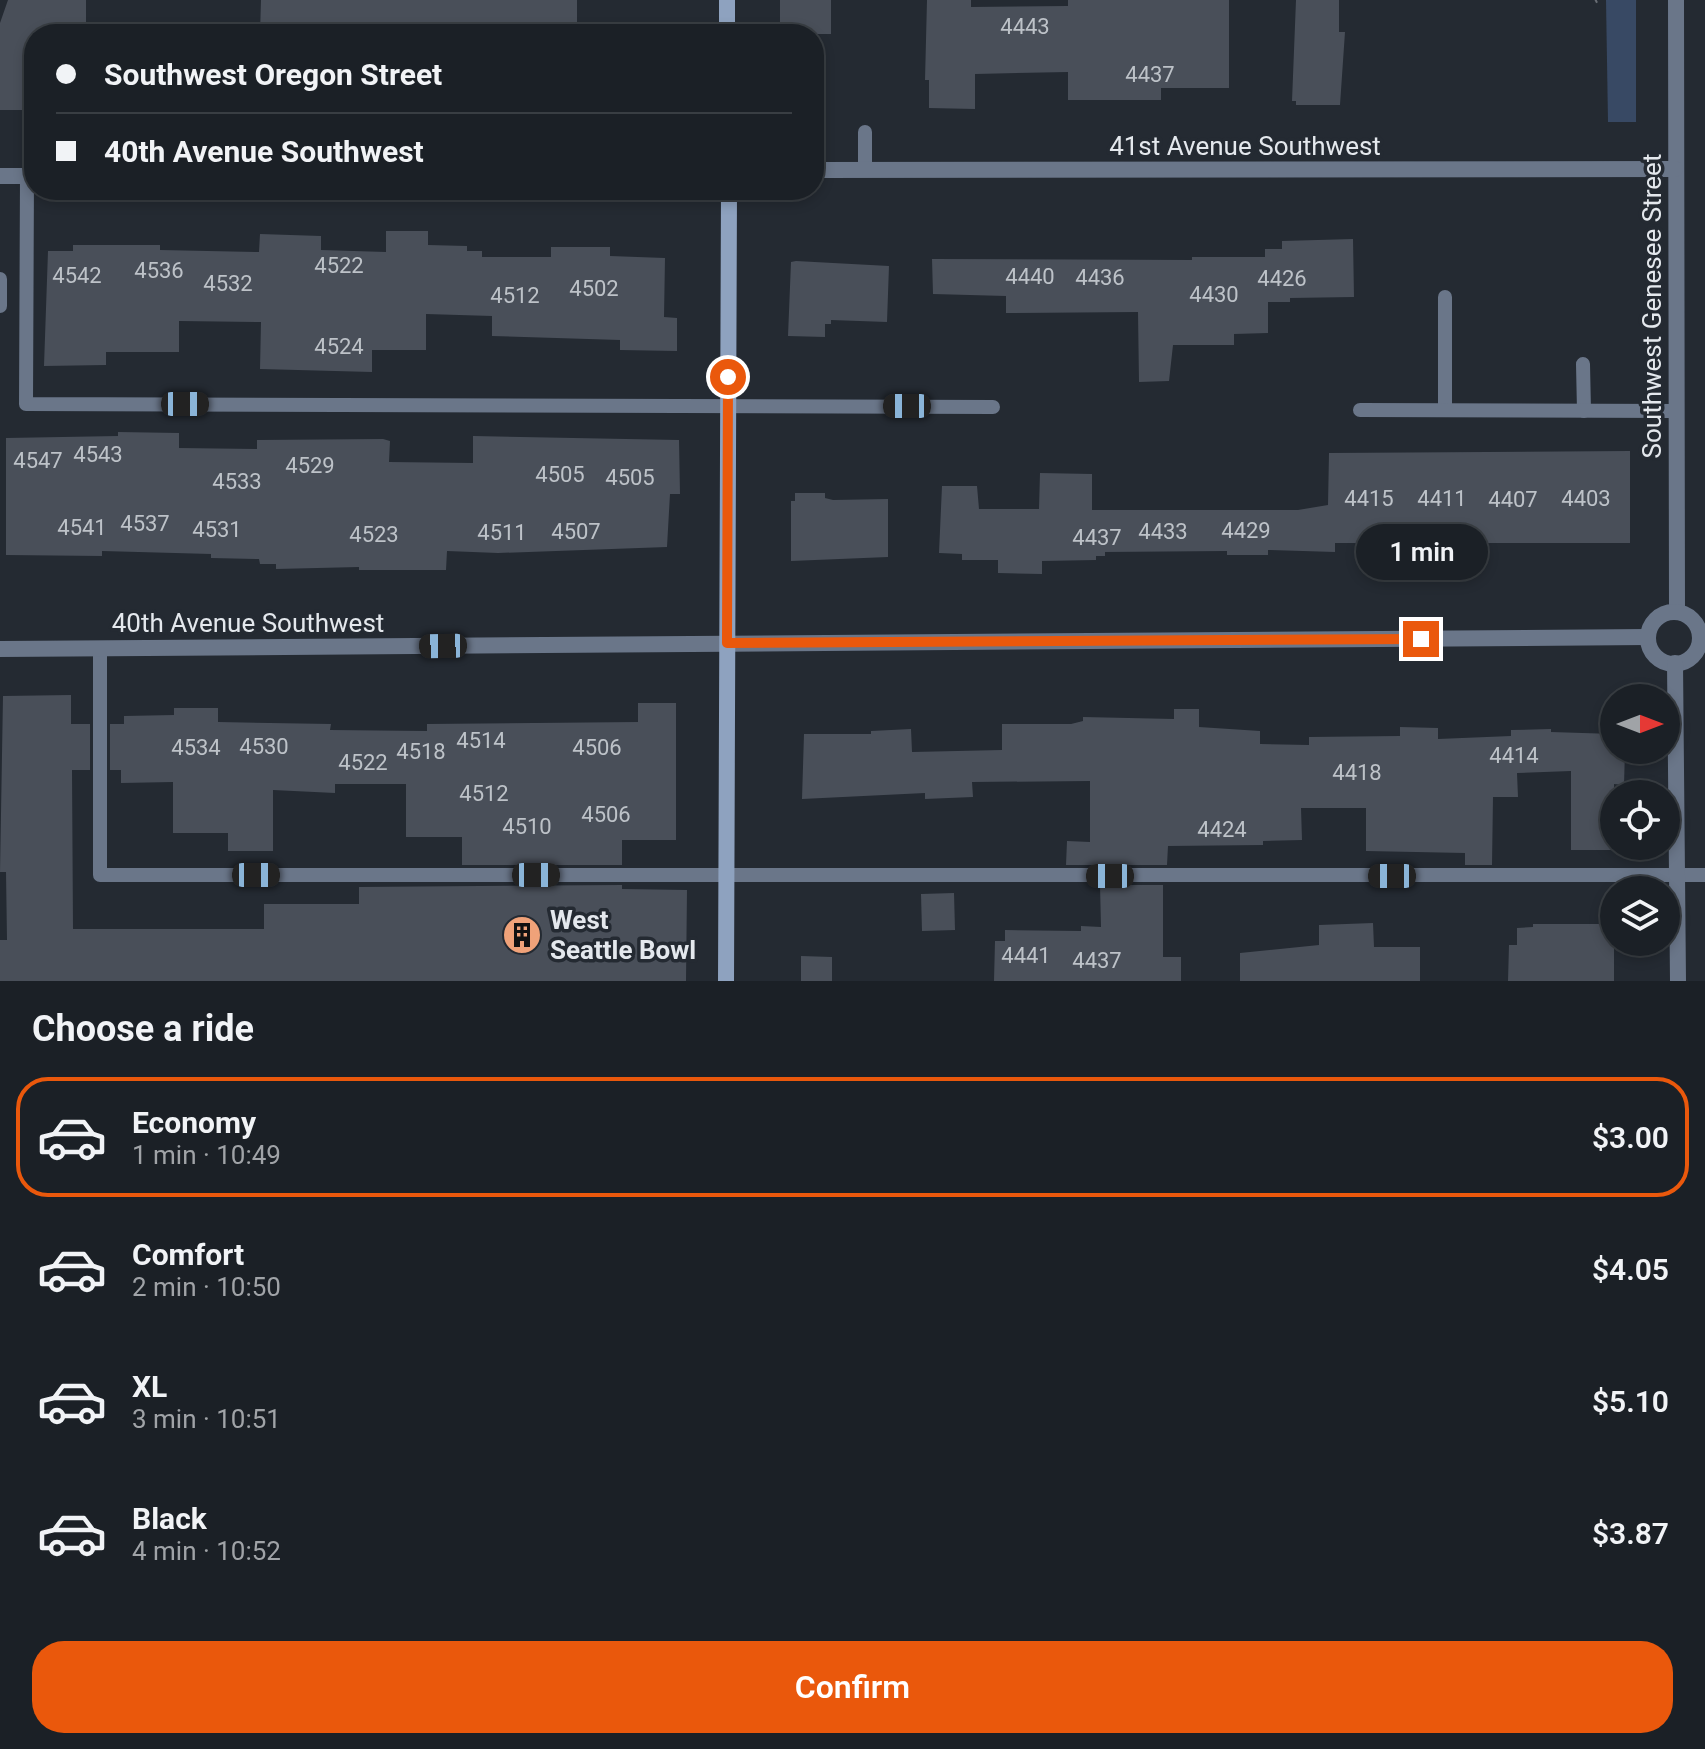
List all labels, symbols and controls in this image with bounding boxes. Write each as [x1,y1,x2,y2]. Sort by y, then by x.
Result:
house number: 4443 [1000,14,1050,39]
text: Southwest Oregon Street [104,57,442,92]
house number: 4437 [1125,62,1175,87]
street label: 41st Avenue Southwest [1109,131,1381,161]
text: 40th Avenue Southwest [104,134,424,169]
street label: Southwest Genesee Street [1637,154,1667,458]
house number: 4522 [314,253,364,278]
house number: 4536 [134,258,184,283]
house number: 4542 [52,263,102,288]
house number: 4440 [1005,264,1055,289]
house number: 4436 [1075,265,1125,290]
house number: 4426 [1257,266,1307,291]
house number: 4532 [203,271,253,296]
house number: 4502 [569,276,619,301]
house number: 4430 [1189,282,1239,307]
house number: 4512 [490,283,540,308]
house number: 4524 [314,334,364,359]
route start [710,359,746,395]
car [161,392,209,416]
car [883,394,931,418]
house number: 4543 [73,442,123,467]
house number: 4547 [13,448,63,473]
house number: 4529 [285,453,335,478]
house number: 4505 [535,462,585,487]
house number: 4505 [605,465,655,490]
house number: 4533 [212,469,262,494]
house number: 4415 [1344,486,1394,511]
house number: 4411 [1417,486,1467,511]
house number: 4403 [1561,486,1611,511]
house number: 4407 [1488,487,1538,512]
house number: 4537 [120,511,170,536]
house number: 4541 [57,515,107,540]
house number: 4531 [192,517,242,542]
house number: 4429 [1221,518,1271,543]
house number: 4507 [551,519,601,544]
house number: 4433 [1138,519,1188,544]
house number: 4511 [477,520,527,545]
house number: 4523 [349,522,399,547]
callout: 1 min [1355,523,1487,579]
house number: 4437 [1072,525,1122,550]
text: 1 min [1389,537,1455,567]
street label: 40th Avenue Southwest [112,608,384,638]
route end [1403,621,1439,657]
car [419,634,467,658]
north arrow [1600,684,1680,764]
map controls [1600,684,1680,956]
house number: 4514 [456,728,506,753]
house number: 4530 [239,734,289,759]
house number: 4534 [171,735,221,760]
house number: 4506 [572,735,622,760]
house number: 4518 [396,739,446,764]
house number: 4414 [1489,743,1539,768]
house number: 4522 [338,750,388,775]
house number: 4418 [1332,760,1382,785]
button: locate [1600,780,1680,860]
house number: 4512 [459,781,509,806]
house number: 4506 [581,802,631,827]
house number: 4510 [502,814,552,839]
house number: 4424 [1197,817,1247,842]
car [232,863,280,887]
car [512,863,560,887]
car [1086,864,1134,888]
car [1368,864,1416,888]
button: layers [1600,876,1680,956]
place label: West Seattle Bowl [550,905,696,965]
building icon: West Seattle Bowl [501,914,543,956]
house number: 4441 [1001,943,1051,968]
house number: 4437 [1072,948,1122,973]
text: Choose a ride [32,1008,254,1050]
icon: car [36,1101,108,1173]
text: Economy [132,1105,256,1140]
text: $3.00 [1592,1120,1669,1155]
text: 1 min · 10:49 [132,1140,281,1170]
icon: car [36,1233,108,1305]
text: Comfort [132,1237,244,1272]
text: $4.05 [1592,1252,1669,1287]
text: 2 min · 10:50 [132,1272,281,1302]
icon: car [36,1365,108,1437]
text: XL [132,1369,167,1404]
text: $5.10 [1592,1384,1669,1419]
text: 3 min · 10:51 [132,1404,281,1434]
icon: car [36,1497,108,1569]
text: Black [132,1501,207,1536]
text: $3.87 [1592,1516,1669,1551]
text: 4 min · 10:52 [132,1536,281,1566]
button: Confirm [32,1641,1673,1733]

